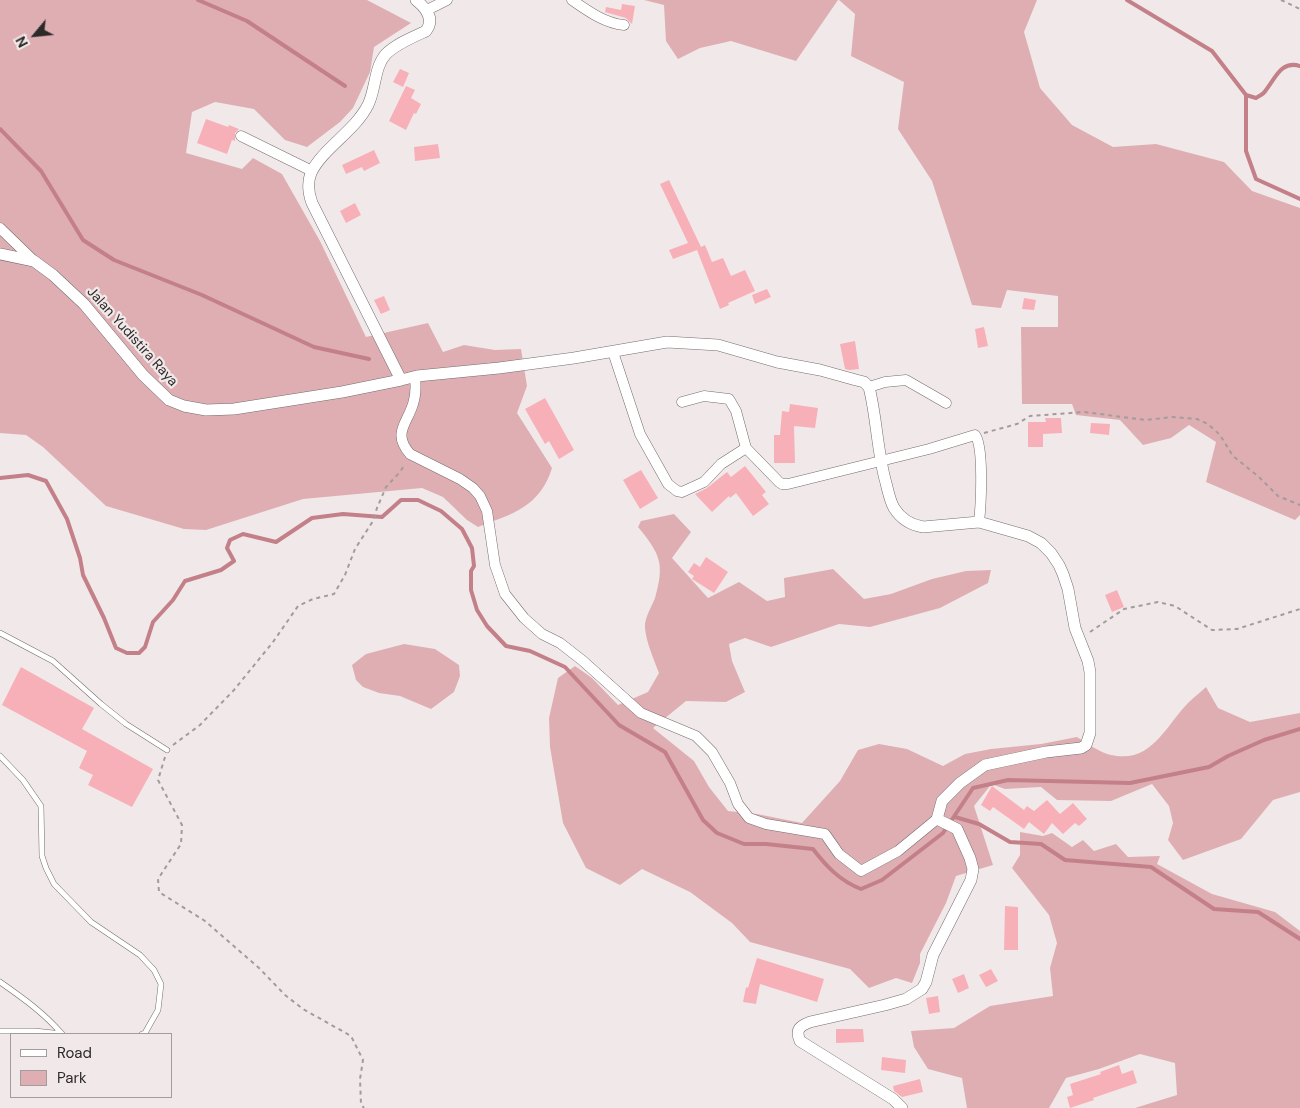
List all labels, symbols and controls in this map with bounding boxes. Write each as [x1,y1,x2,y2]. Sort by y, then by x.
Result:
north arrow [10,10,60,60]
text: N [11,33,32,51]
street label: Jalan Yudistira Raya [83,284,181,390]
legend [10,1033,172,1098]
text: Road [57,1043,92,1063]
text: Park [57,1068,87,1088]

